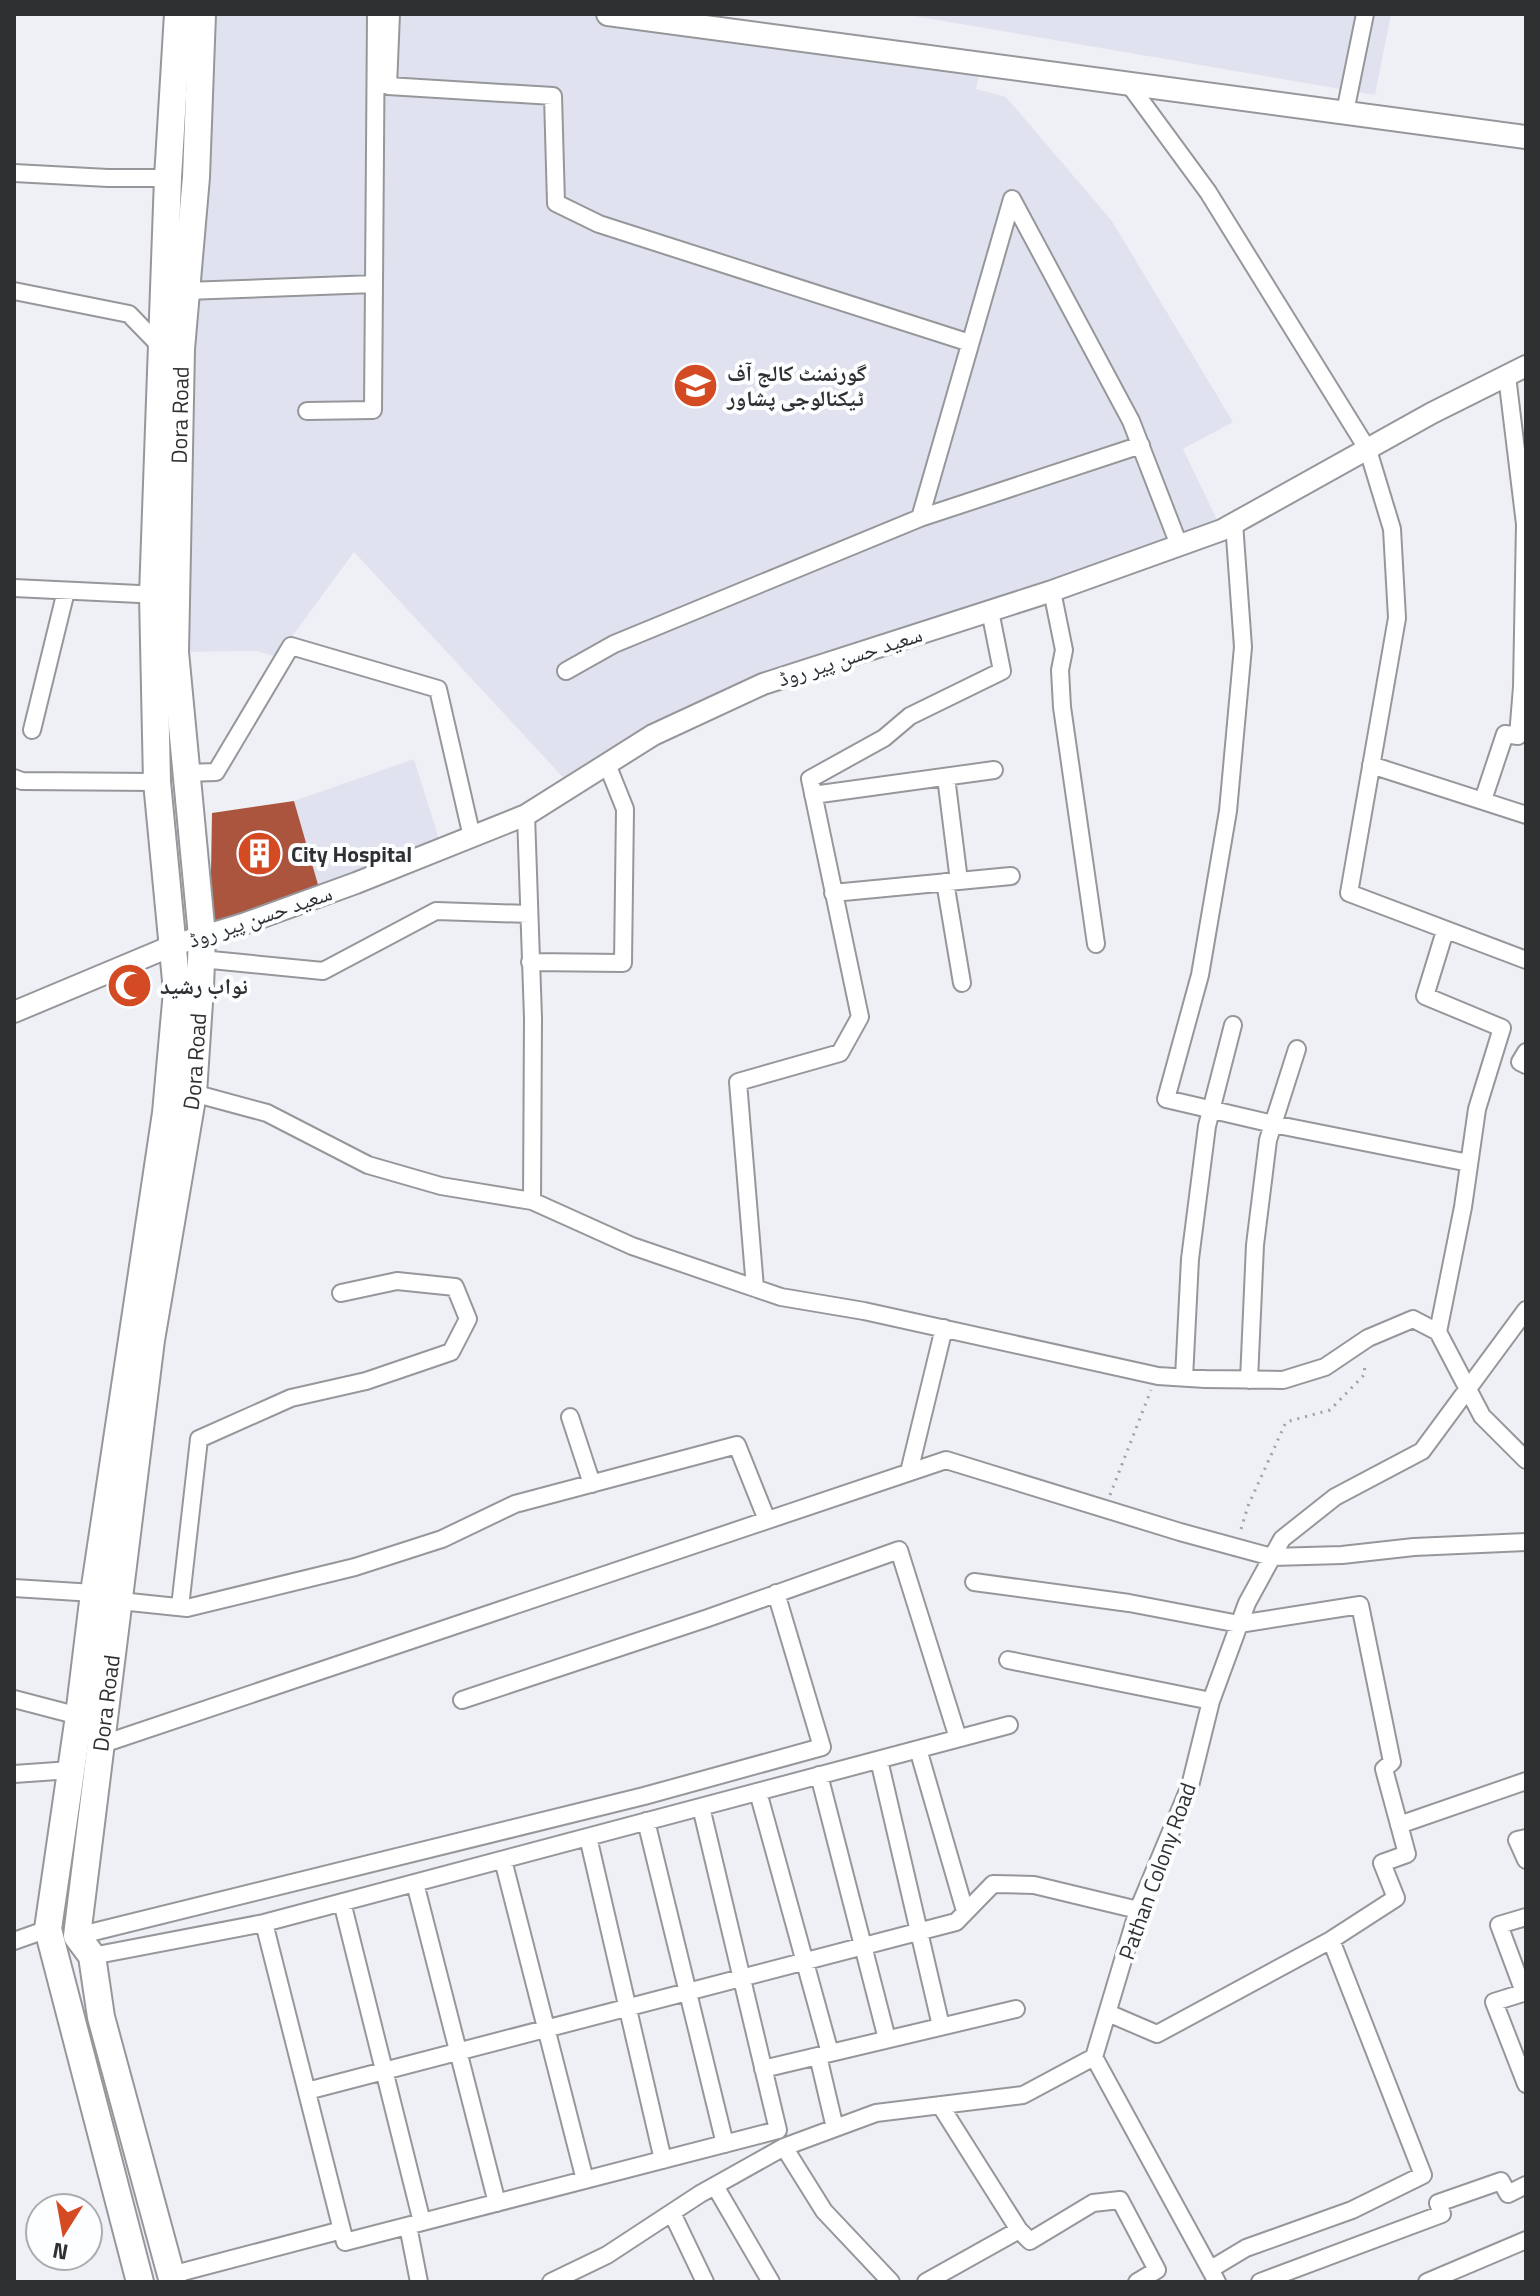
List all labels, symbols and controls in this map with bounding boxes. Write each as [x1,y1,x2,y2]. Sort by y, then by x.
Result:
place label: گورنمنٹ کالج آف ٹیکنالوجی پشاور [726,356,867,415]
school or university icon: گورنمنٹ کالج آف ٹیکنالوجی پشاور [672,362,720,410]
street label: Dora Road [162,366,198,464]
street label: سعید حسن پیر روڈ [773,617,927,695]
building icon: City Hospital [236,830,284,878]
place label: City Hospital [291,837,412,871]
street label: سعید حسن پیر روڈ [183,875,337,957]
mosque icon: نواب رشید [105,962,153,1010]
place label: نواب رشید [160,969,248,1003]
street label: Dora Road [173,1012,215,1112]
street label: Dora Road [83,1653,129,1753]
street label: Pathan Colony Road [1109,1778,1205,1964]
north arrow [24,2192,104,2272]
text: N [49,2233,71,2270]

